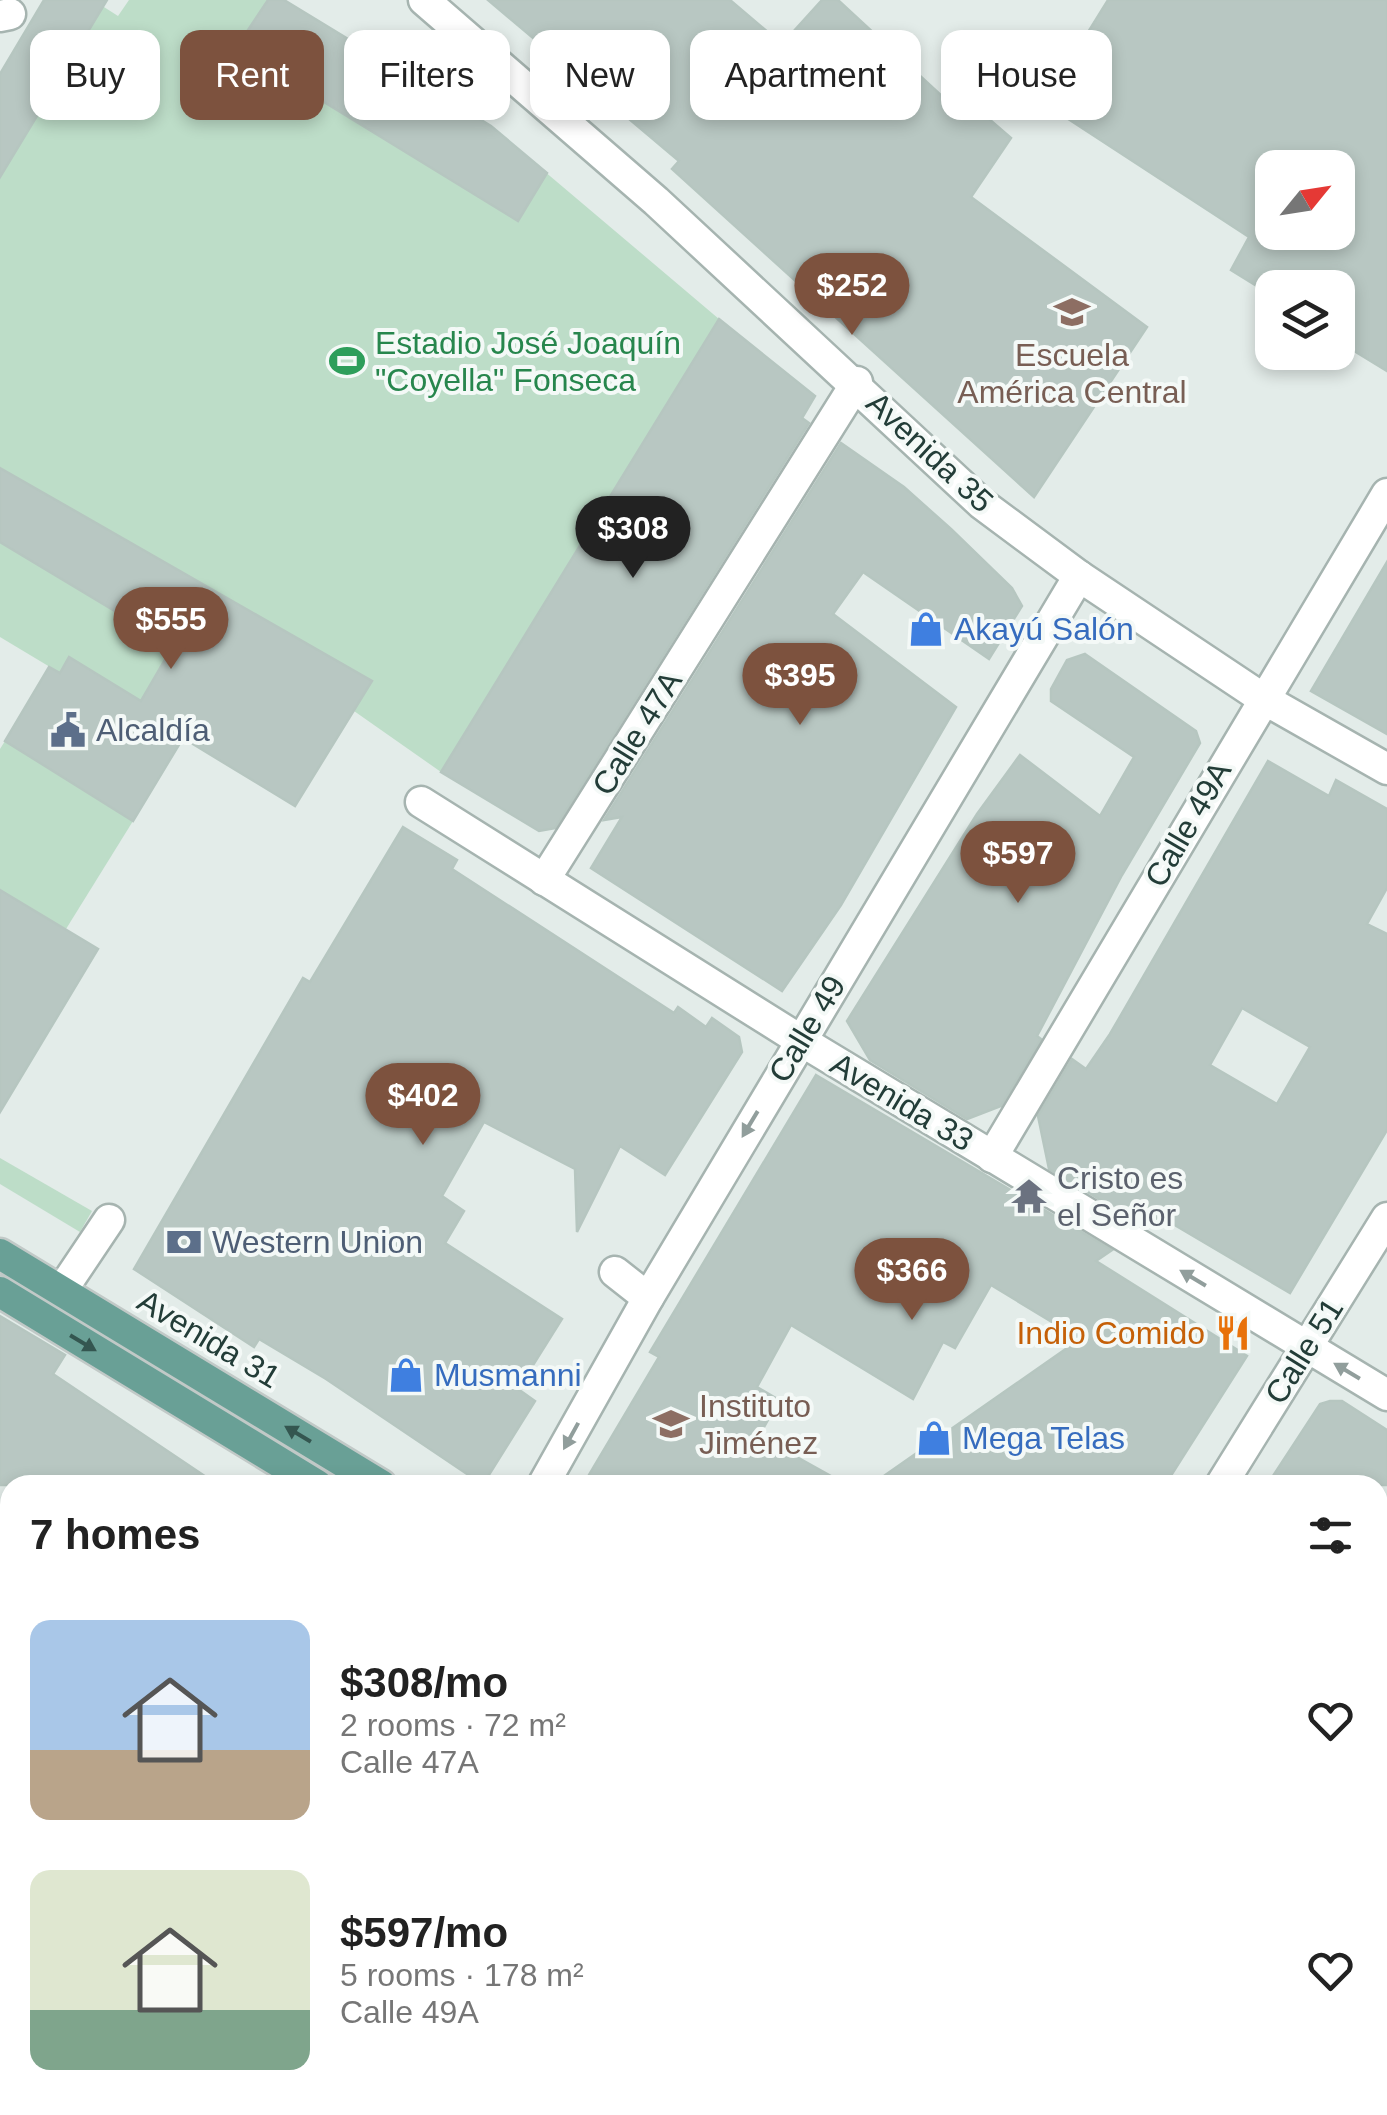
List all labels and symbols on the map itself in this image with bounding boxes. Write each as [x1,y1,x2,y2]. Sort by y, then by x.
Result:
north arrow [1255,150,1355,250]
pin: $252 [793,253,911,338]
school or university icon: Escuela América Central [1053,293,1091,331]
place label: Estadio José Joaquín "Coyella" Fonseca [375,325,681,398]
place label: Escuela América Central [957,337,1187,410]
sports icon: Estadio José Joaquín "Coyella" Fonseca [328,342,366,380]
street label: Avenida 35 [859,384,1001,520]
pin: $308 [574,496,692,581]
pin: $555 [112,587,230,672]
shop icon: Akayú Salón [907,610,945,648]
place label: Akayú Salón [954,611,1134,647]
pin: $395 [741,643,859,728]
street label: Calle 47A [585,664,689,801]
public building icon: Alcaldía [49,711,87,749]
place label: Alcaldía [96,712,210,748]
street label: Calle 49A [1138,754,1239,893]
pin: $597 [959,821,1077,906]
street label: Calle 49 [761,969,853,1089]
street label: Avenida 33 [824,1045,980,1159]
pin: $402 [364,1063,482,1148]
one-way arrow [742,1110,760,1138]
place label: Cristo es el Señor [1057,1160,1183,1233]
temple icon: Cristo es el Señor [1010,1177,1048,1215]
bank icon: Western Union [165,1223,203,1261]
place label: Western Union [212,1224,423,1260]
pin: $366 [853,1238,971,1323]
one-way arrow [1179,1270,1207,1288]
street label: Avenida 31 [131,1282,287,1396]
street label: Calle 51 [1258,1292,1350,1410]
restaurant icon: Indio Comido [1214,1314,1252,1352]
place label: Indio Comido [1016,1315,1205,1351]
one-way arrow [69,1333,97,1351]
shop icon: Musmanni [387,1356,425,1394]
place label: Musmanni [434,1357,582,1393]
one-way arrow [1333,1363,1361,1380]
place label: Instituto Jiménez [699,1388,818,1461]
school or university icon: Instituto Jiménez [652,1405,690,1443]
shop icon: Mega Telas [915,1419,953,1457]
place label: Mega Telas [962,1420,1125,1456]
one-way arrow [562,1422,580,1450]
one-way arrow [284,1426,312,1443]

